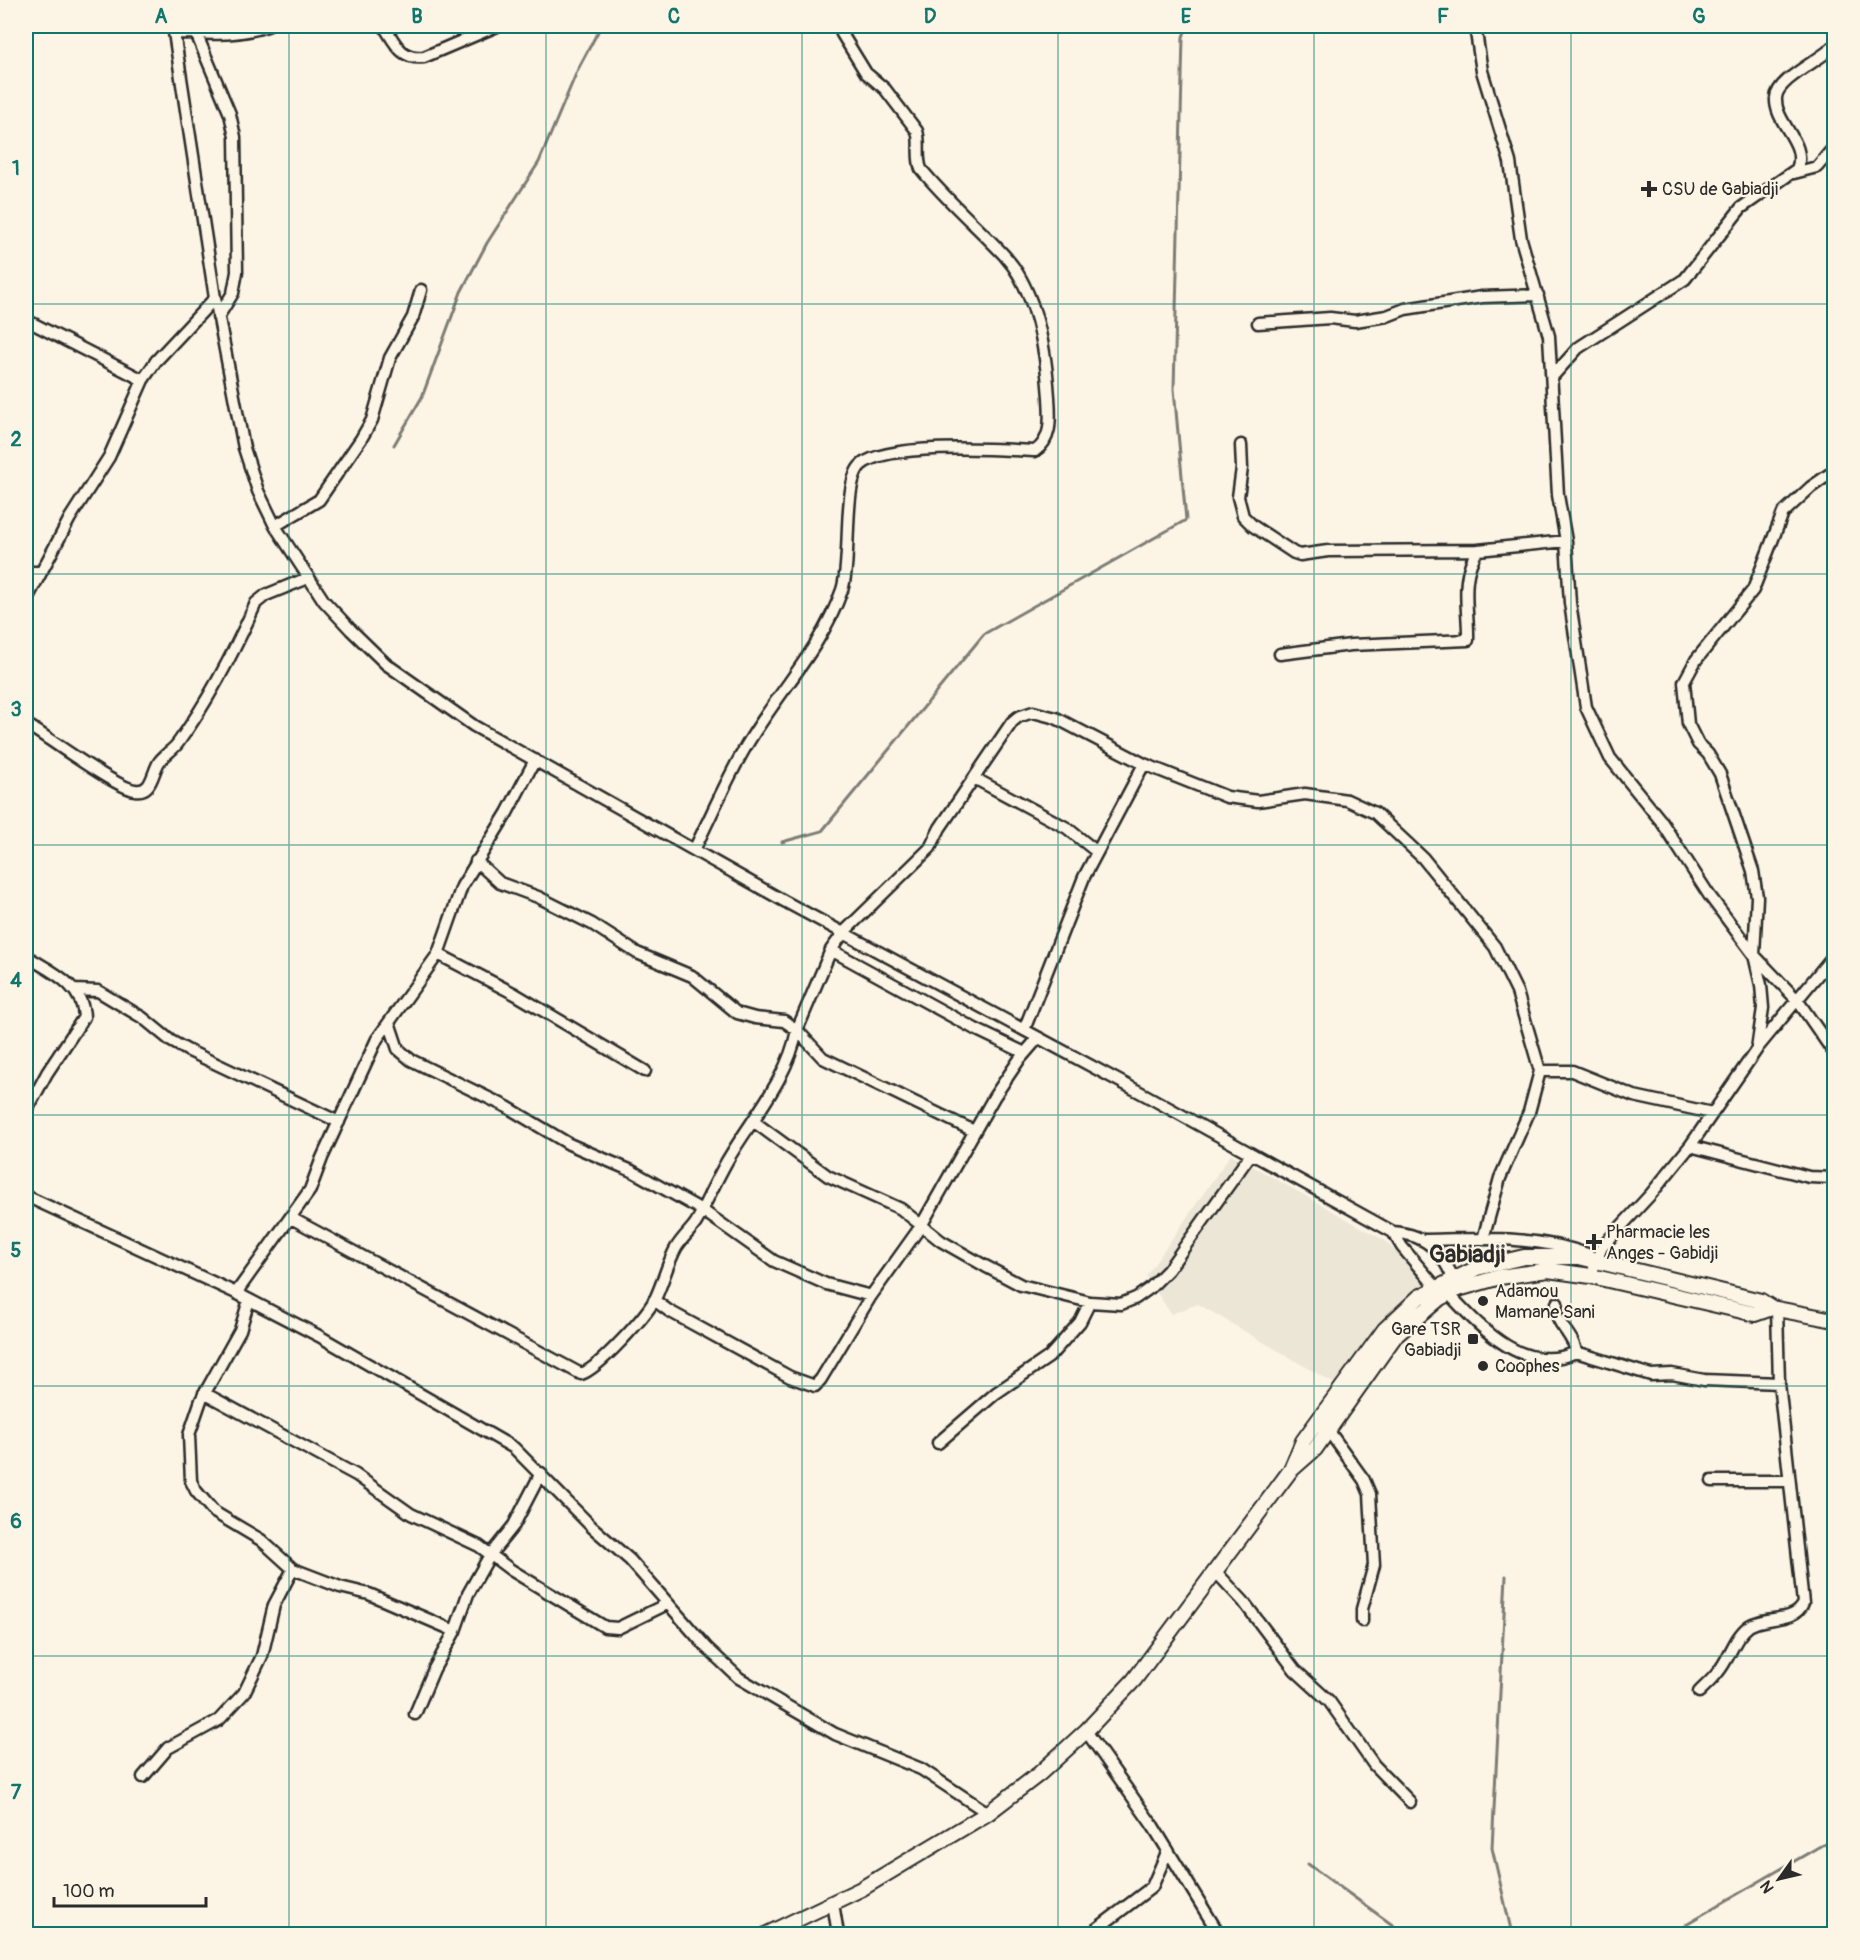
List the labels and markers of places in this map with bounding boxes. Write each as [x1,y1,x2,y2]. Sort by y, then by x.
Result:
place label: CSU de Gabiadji [1662,178,1778,201]
marker: CSU de Gabiadji [1640,180,1658,198]
place label: Pharmacie les Anges - Gabidji [1606,1221,1718,1265]
marker: Pharmacie les Anges - Gabidji [1587,1235,1601,1249]
place label: Adamou Mamane Sani [1495,1280,1595,1324]
marker: Adamou Mamane Sani [1476,1294,1490,1308]
place label: Gare TSR Gabiadji [1391,1318,1461,1362]
marker: Gare TSR Gabiadji [1466,1332,1480,1346]
place label: Coophes [1495,1355,1559,1378]
marker: Coophes [1476,1359,1490,1373]

